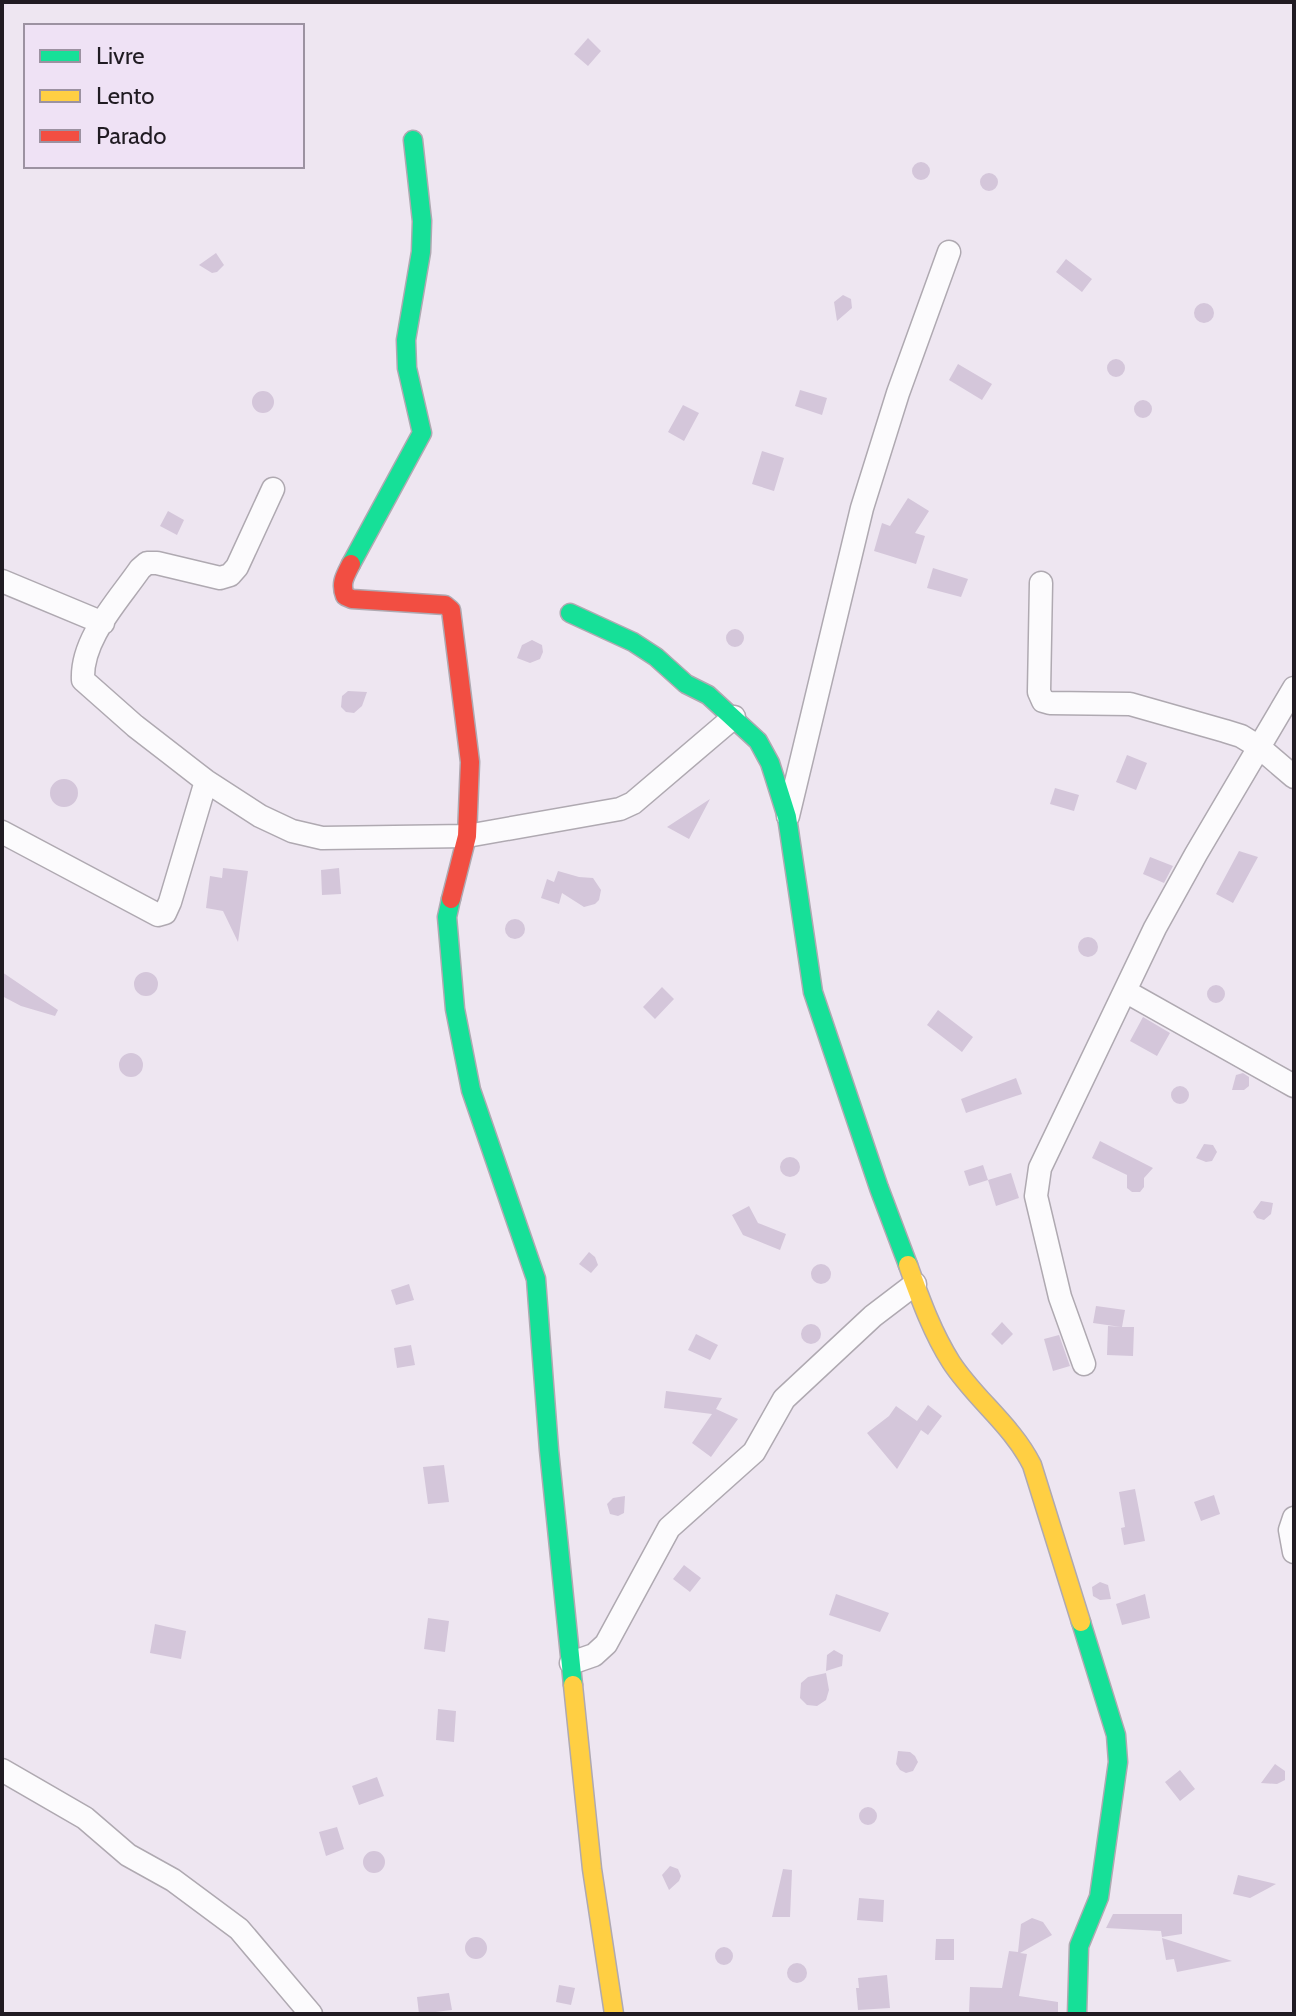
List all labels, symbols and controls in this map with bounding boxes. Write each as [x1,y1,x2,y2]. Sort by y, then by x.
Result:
legend [24,24,304,168]
text: Livre [96,41,144,70]
text: Lento [96,81,155,110]
text: Parado [96,121,166,150]

